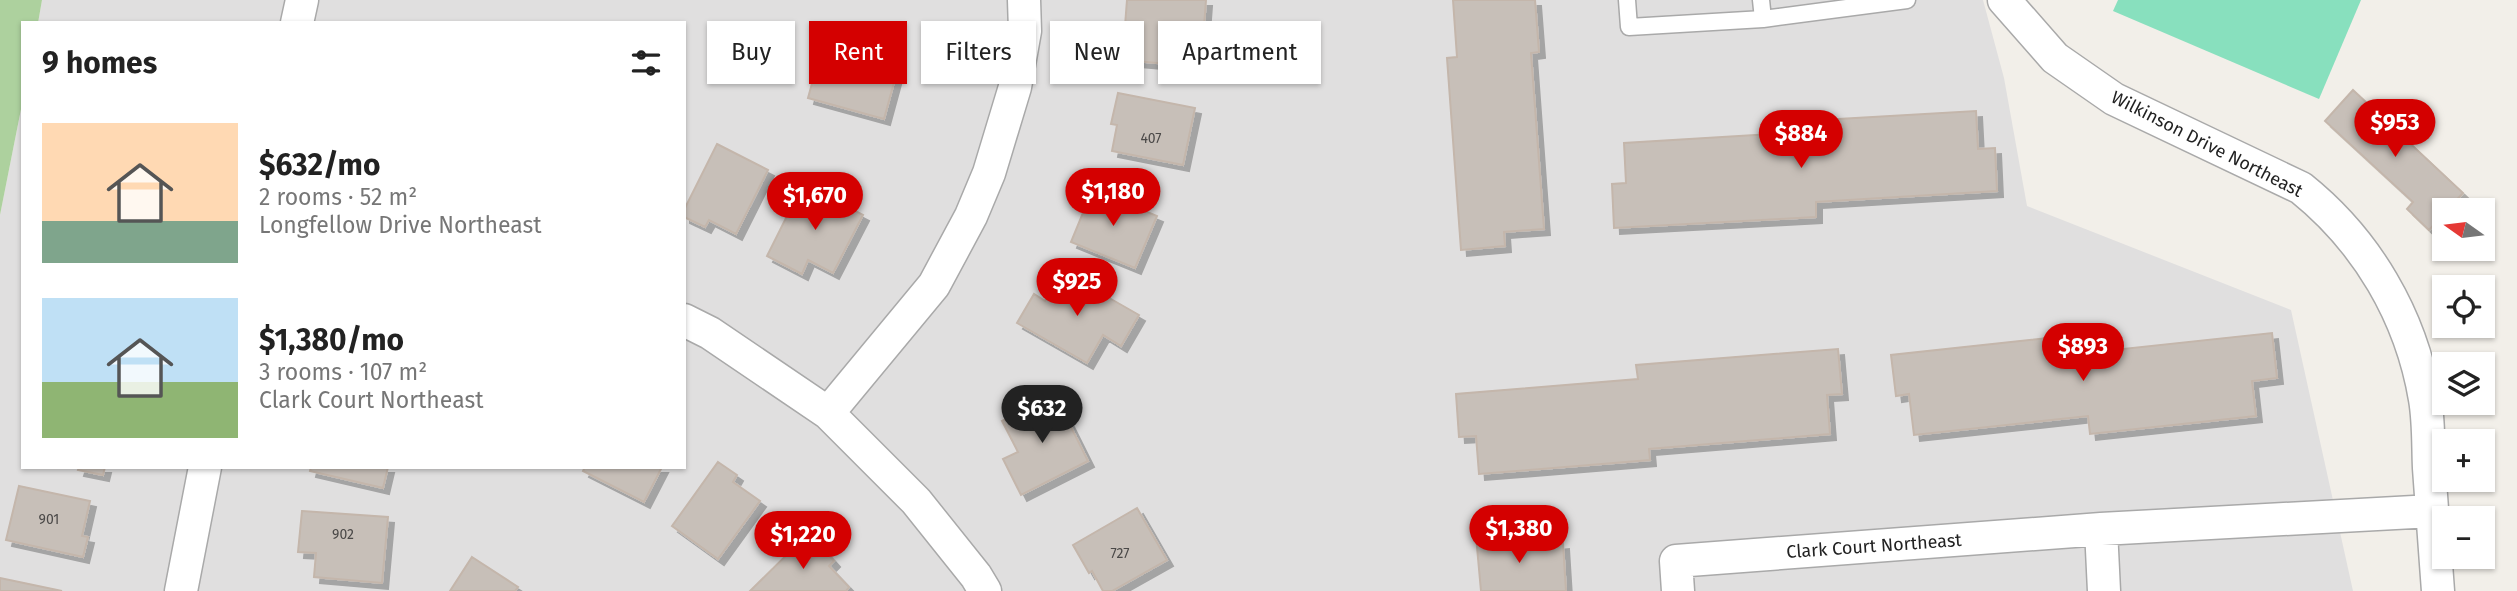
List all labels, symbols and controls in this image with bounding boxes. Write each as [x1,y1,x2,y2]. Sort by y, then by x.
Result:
chip: Buy [707,21,795,84]
chip: Rent [809,21,907,84]
chip: Filters [921,21,1036,84]
chip: New [1050,21,1144,84]
chip: Apartment [1158,21,1321,84]
icon: filters [627,44,665,82]
text: 9 homes [42,45,157,81]
street label: Wilkinson Drive Northeast [2107,86,2307,202]
pin: $953 [2354,100,2436,159]
text: $953 [2370,108,2420,136]
pin: $884 [1760,110,1842,170]
text: $884 [1775,119,1827,147]
house number: 407 [1140,130,1162,147]
text: $632/mo [259,147,380,183]
icon: home [98,151,182,235]
pin: $1,180 [1056,168,1170,228]
pin: $1,670 [758,173,872,232]
text: $1,180 [1081,177,1145,205]
text: $1,670 [783,181,847,209]
text: 2 rooms · 52 m² [259,183,417,211]
north arrow [2432,198,2496,261]
map controls [2432,198,2495,569]
text: Longfellow Drive Northeast [259,211,542,239]
pin: $925 [1036,258,1118,318]
text: $925 [1053,267,1101,295]
button: locate [2432,275,2495,338]
text: $1,380/mo [259,322,404,358]
pin: $893 [2042,324,2124,383]
icon: home [98,326,182,410]
text: $893 [2058,332,2108,360]
button: layers [2432,352,2495,415]
text: 3 rooms · 107 m² [259,358,427,386]
text: Clark Court Northeast [259,386,483,414]
pin: $632 [1001,386,1083,445]
text: $632 [1018,394,1067,422]
button: + [2432,429,2495,492]
pin: $1,380 [1462,505,1576,565]
button: − [2432,506,2495,569]
house number: 901 [39,511,59,528]
pin: $1,220 [746,512,860,571]
text: $1,380 [1485,514,1553,542]
text: $1,220 [770,520,836,548]
house number: 902 [332,526,354,543]
street label: Clark Court Northeast [1786,529,1963,563]
house number: 727 [1110,545,1130,562]

